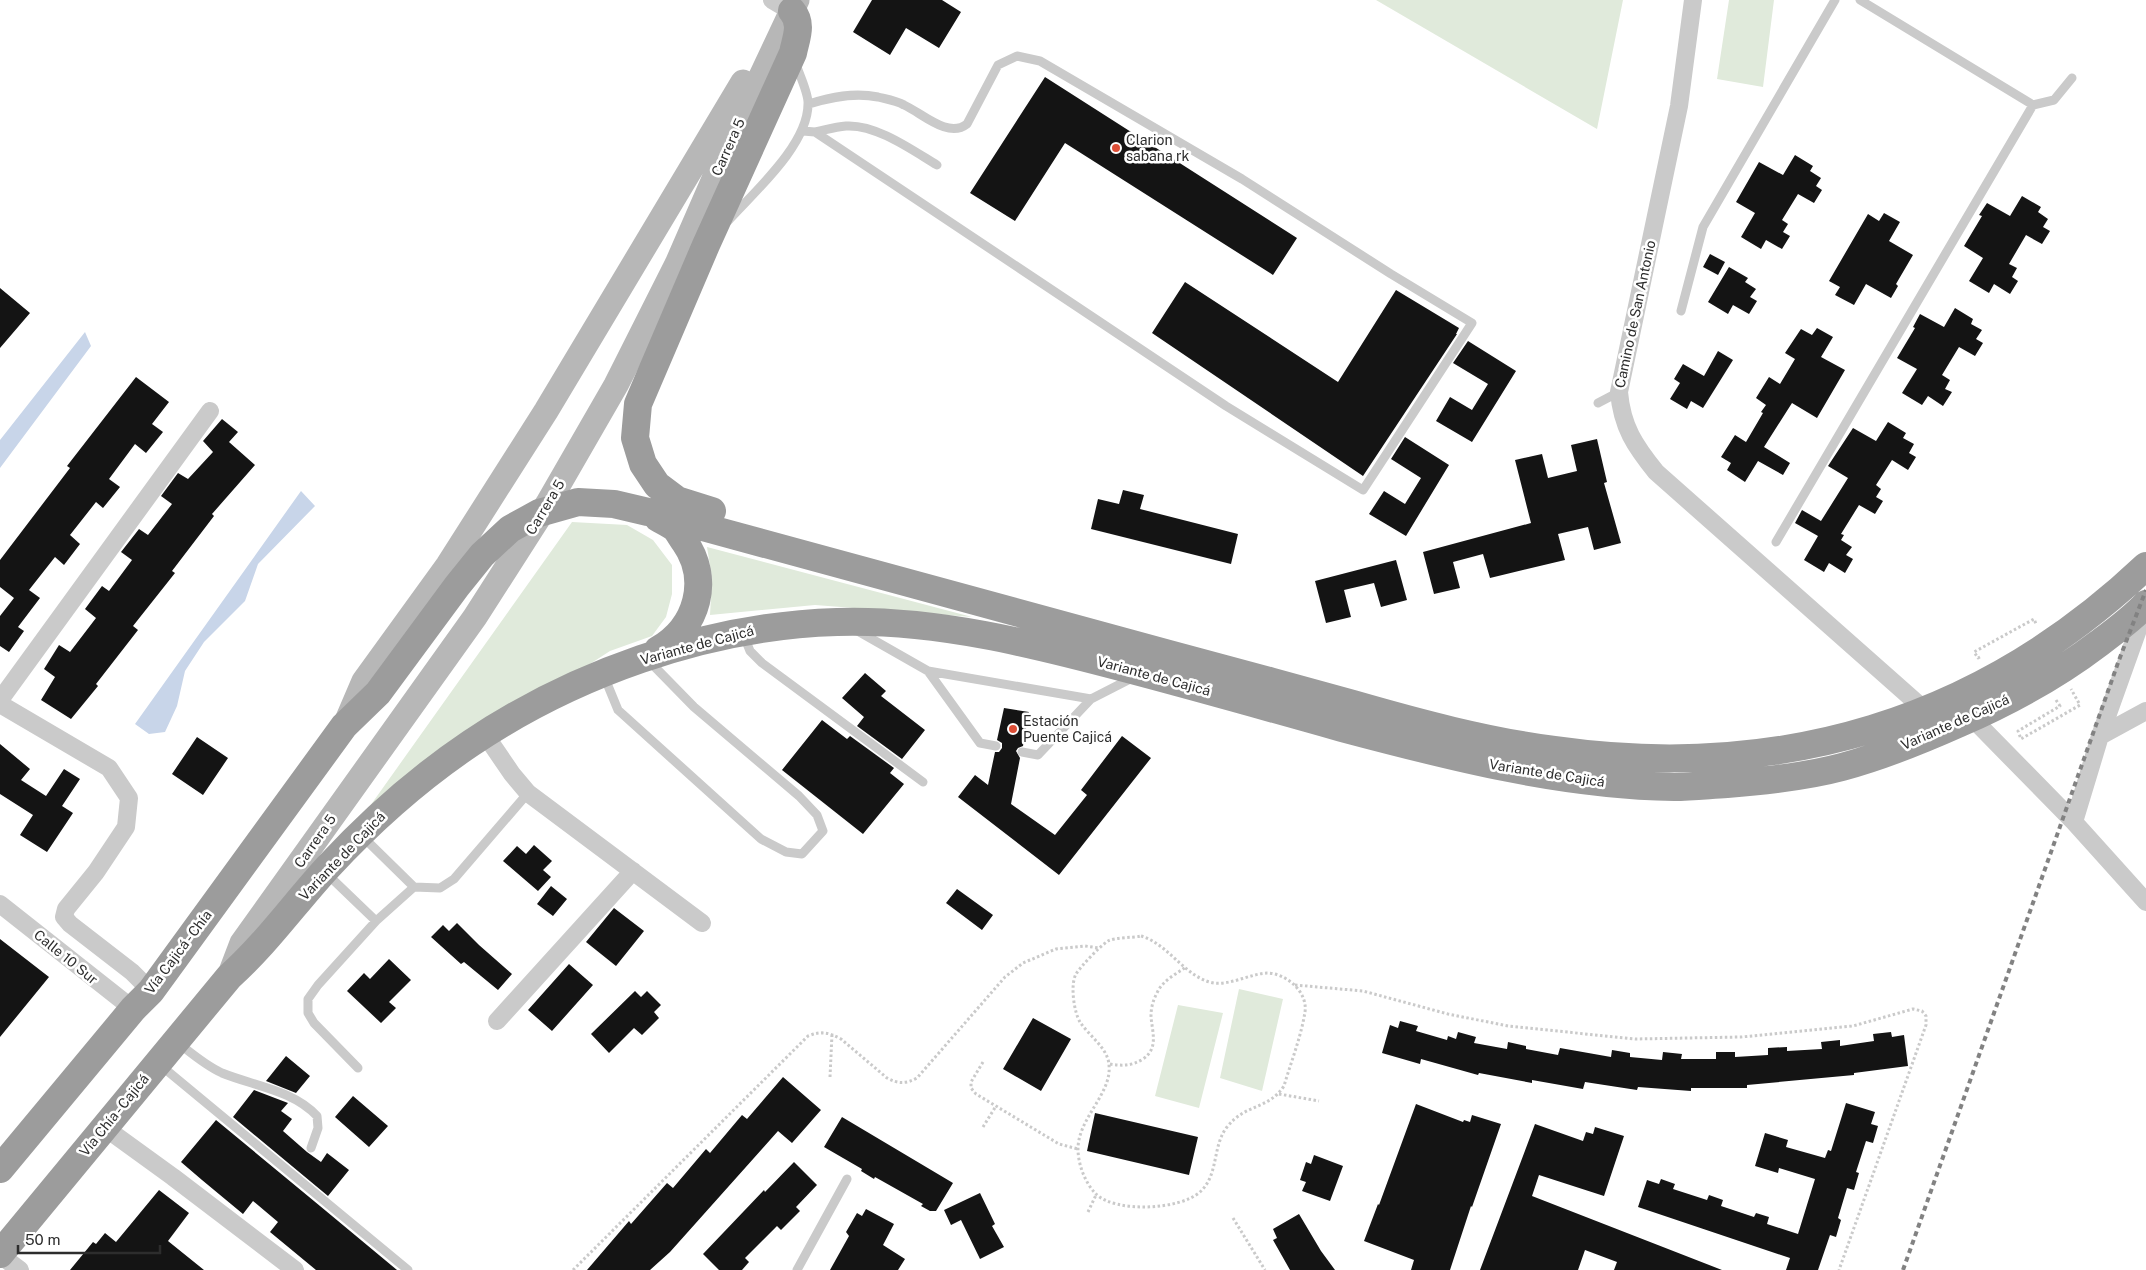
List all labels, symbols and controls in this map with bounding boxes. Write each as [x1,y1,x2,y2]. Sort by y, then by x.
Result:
street label: Carrera 5 [708,116,748,178]
place label: Clarion sabana rk [1126,132,1190,164]
marker: Clarion sabana rk [1110,142,1122,154]
street label: Camino de San Antonio [1612,239,1658,389]
street label: Carrera 5 [522,477,568,537]
street label: Variante de Cajicá [639,622,755,668]
street label: Variante de Cajicá [1096,653,1212,699]
street label: Variante de Cajicá [1898,691,2012,753]
place label: Estación Puente Cajicá [1023,713,1112,745]
marker: Estación Puente Cajicá [1007,723,1019,735]
street label: Variante de Cajicá [1488,756,1606,790]
street label: Variante de Cajicá [296,808,388,904]
street label: Carrera 5 [291,811,339,871]
street label: Vía Cajicá - Chía [141,907,215,997]
street label: Calle 10 Sur [31,926,101,988]
street label: Vía Chía - Cajicá [76,1071,152,1159]
scale bar [18,1222,160,1254]
text: 50 m [25,1231,60,1248]

